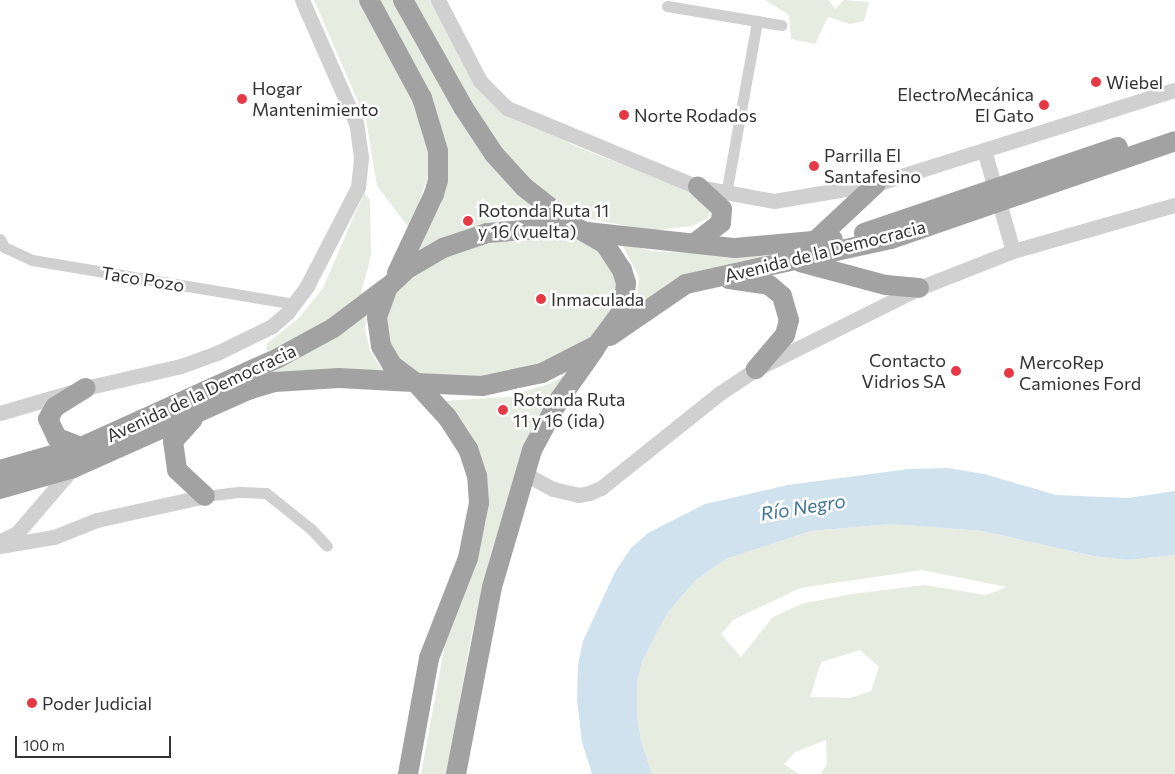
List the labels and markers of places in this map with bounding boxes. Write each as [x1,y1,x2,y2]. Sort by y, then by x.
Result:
place label: Wiebel [1106,71,1163,93]
marker: Wiebel [1090,76,1102,88]
place label: Hogar Mantenimiento [252,78,379,120]
place label: ElectroMecánica El Gato [897,84,1034,126]
marker: Hogar Mantenimiento [236,93,248,105]
marker: ElectroMecánica El Gato [1038,99,1050,111]
place label: Norte Rodados [634,104,757,126]
marker: Norte Rodados [618,109,630,121]
place label: Parrilla El Santafesino [824,145,921,188]
marker: Parrilla El Santafesino [808,160,820,172]
place label: Rotonda Ruta 11 y 16 (vuelta) [478,200,609,242]
marker: Rotonda Ruta 11 y 16 (vuelta) [462,215,474,227]
place label: Inmaculada [551,288,644,310]
marker: Inmaculada [535,293,547,305]
place label: Contacto Vidrios SA [862,350,946,392]
place label: MercoRep Camiones Ford [1019,352,1141,394]
marker: Contacto Vidrios SA [950,365,962,377]
marker: MercoRep Camiones Ford [1003,367,1015,379]
place label: Rotonda Ruta 11 y 16 (ida) [513,389,625,432]
marker: Rotonda Ruta 11 y 16 (ida) [497,404,509,416]
place label: Poder Judicial [42,692,152,714]
marker: Poder Judicial [26,697,38,709]

